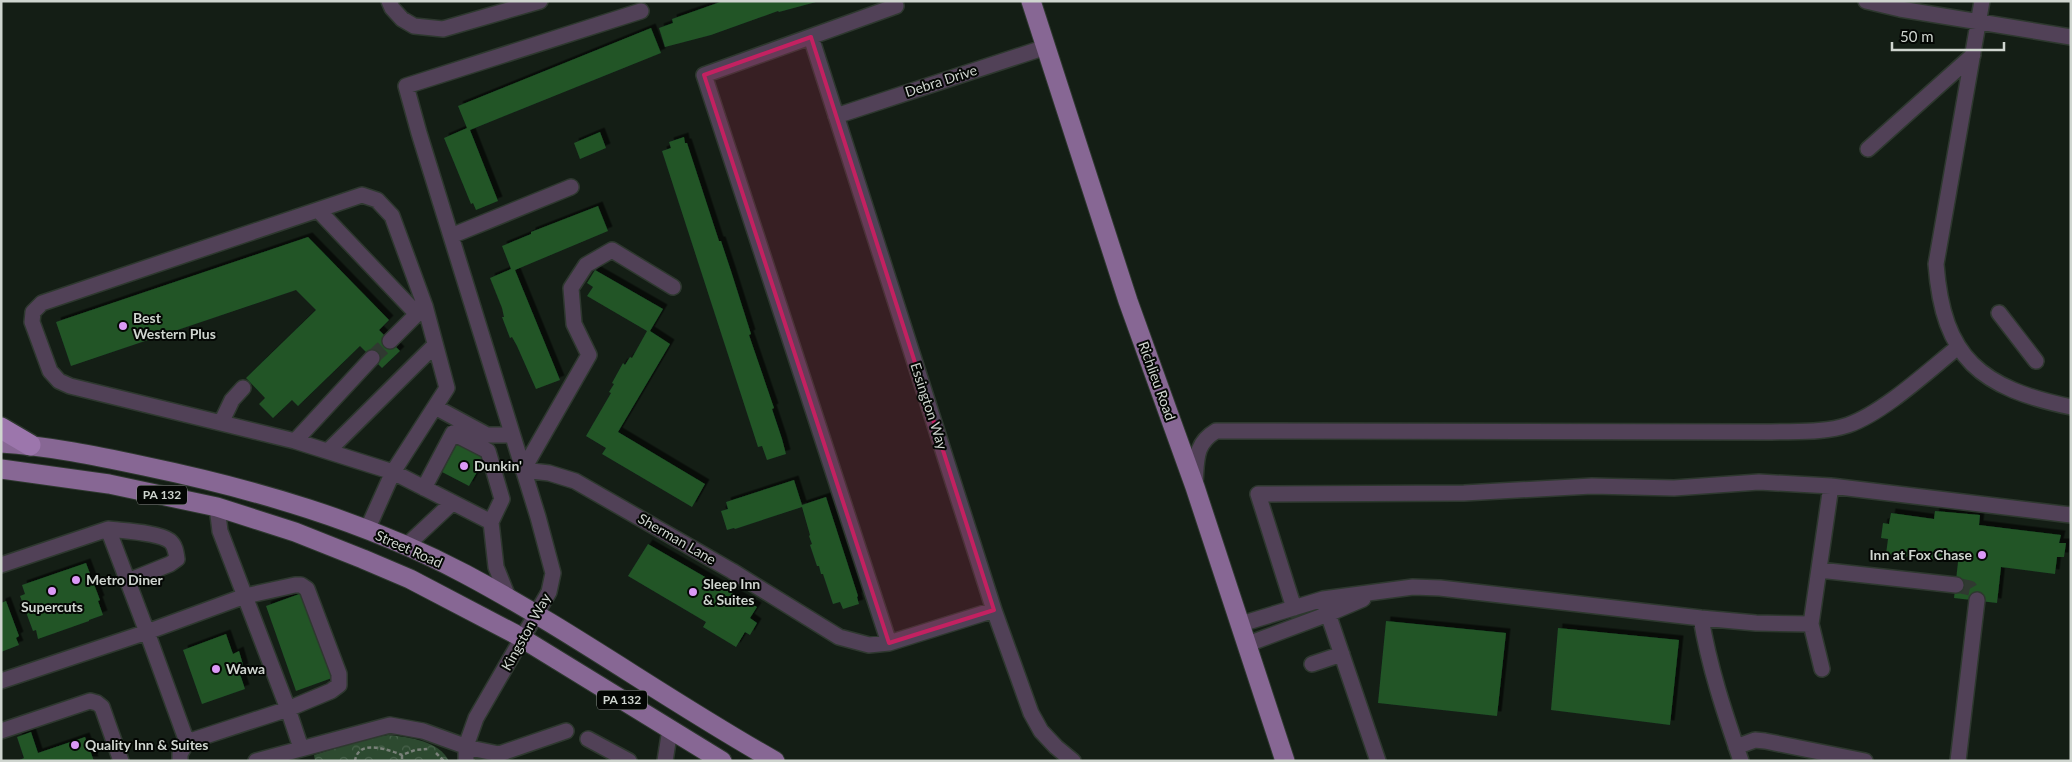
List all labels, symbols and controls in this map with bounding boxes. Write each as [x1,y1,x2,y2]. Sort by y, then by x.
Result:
scale bar [1892,20,2004,52]
text: 50 m [1900,27,1934,45]
street label: Debra Drive [903,61,979,100]
place label: Best Western Plus [133,309,216,342]
marker: Best Western Plus [117,320,129,332]
street label: Richlieu Road [1135,339,1180,423]
street label: Essington Way [907,360,952,452]
place label: Dunkin' [474,457,522,474]
marker: Dunkin' [458,460,470,472]
road number: PA 132 [137,486,187,504]
street label: Sherman Lane [635,509,719,568]
street label: Street Road [373,526,445,571]
place label: Inn at Fox Chase [1870,546,1973,563]
marker: Inn at Fox Chase [1976,549,1988,561]
place label: Metro Diner [86,571,164,588]
marker: Metro Diner [70,574,82,586]
place label: Sleep Inn & Suites [703,575,760,608]
marker: Supercuts [46,585,58,597]
marker: Sleep Inn & Suites [687,586,699,598]
street label: Kingston Way [497,590,554,673]
place label: Supercuts [21,598,83,615]
place label: Wawa [226,660,265,677]
marker: Wawa [210,663,222,675]
road number: PA 132 [597,690,647,710]
place label: Quality Inn & Suites [85,736,208,753]
marker: Quality Inn & Suites [69,739,81,751]

